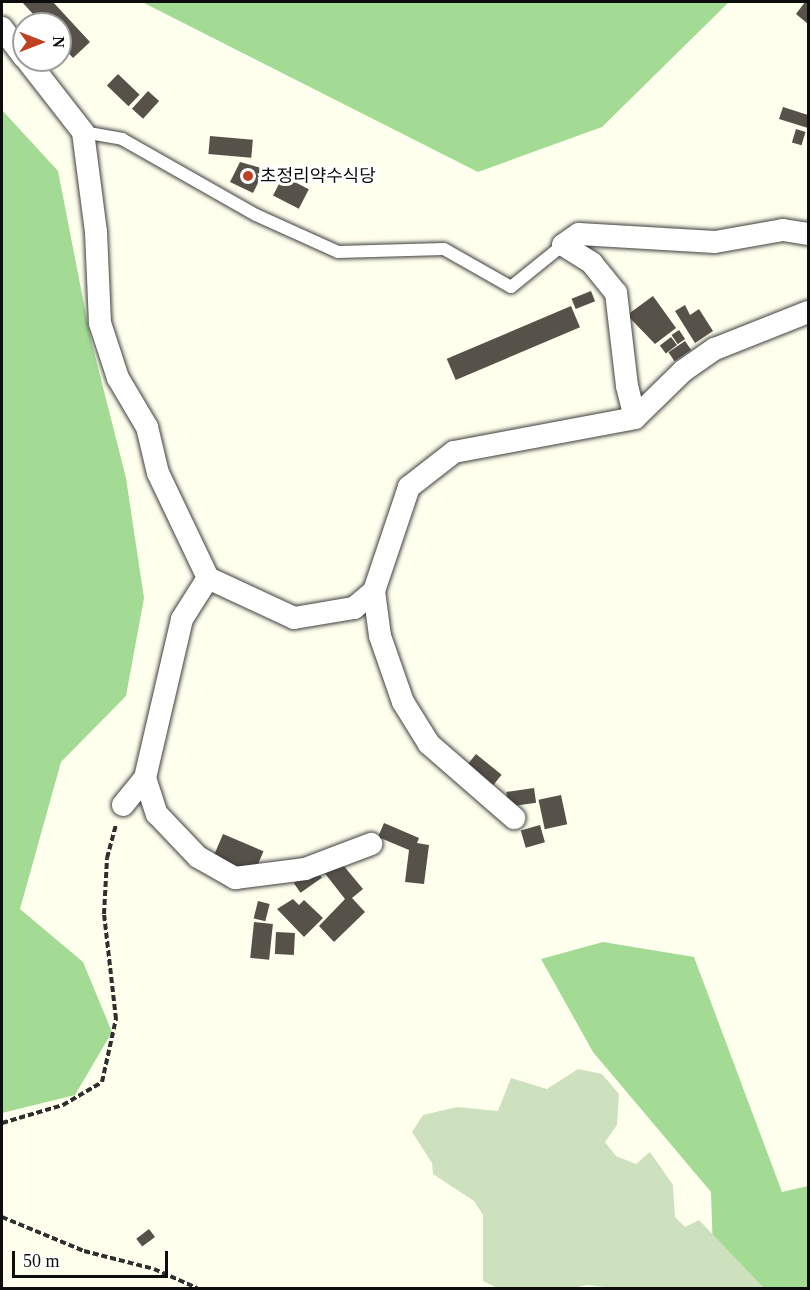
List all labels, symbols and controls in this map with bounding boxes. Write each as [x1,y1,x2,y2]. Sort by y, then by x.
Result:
north arrow [12,12,72,72]
text: N [50,36,67,48]
place label: 초정리약수식당 [260,165,376,187]
marker: 초정리약수식당 [241,169,255,183]
scale bar [15,1239,171,1277]
text: 50 m [23,1251,60,1271]

